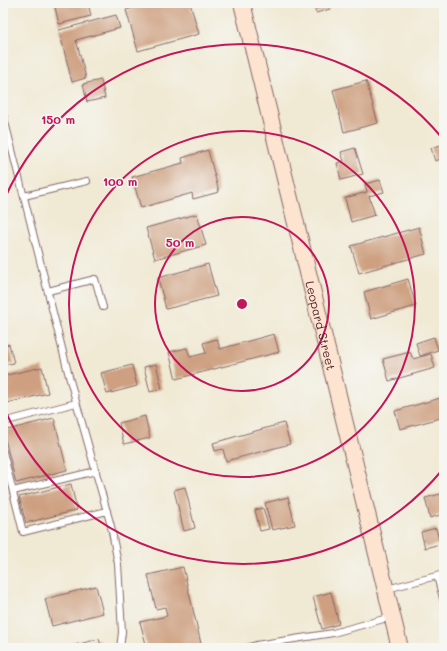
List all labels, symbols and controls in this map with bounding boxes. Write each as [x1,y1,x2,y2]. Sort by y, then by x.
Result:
text: 150 m [41,111,75,127]
text: 100 m [103,173,137,189]
text: 50 m [166,234,194,250]
street label: Leopard Street [302,279,340,372]
centre of rings [235,297,249,311]

